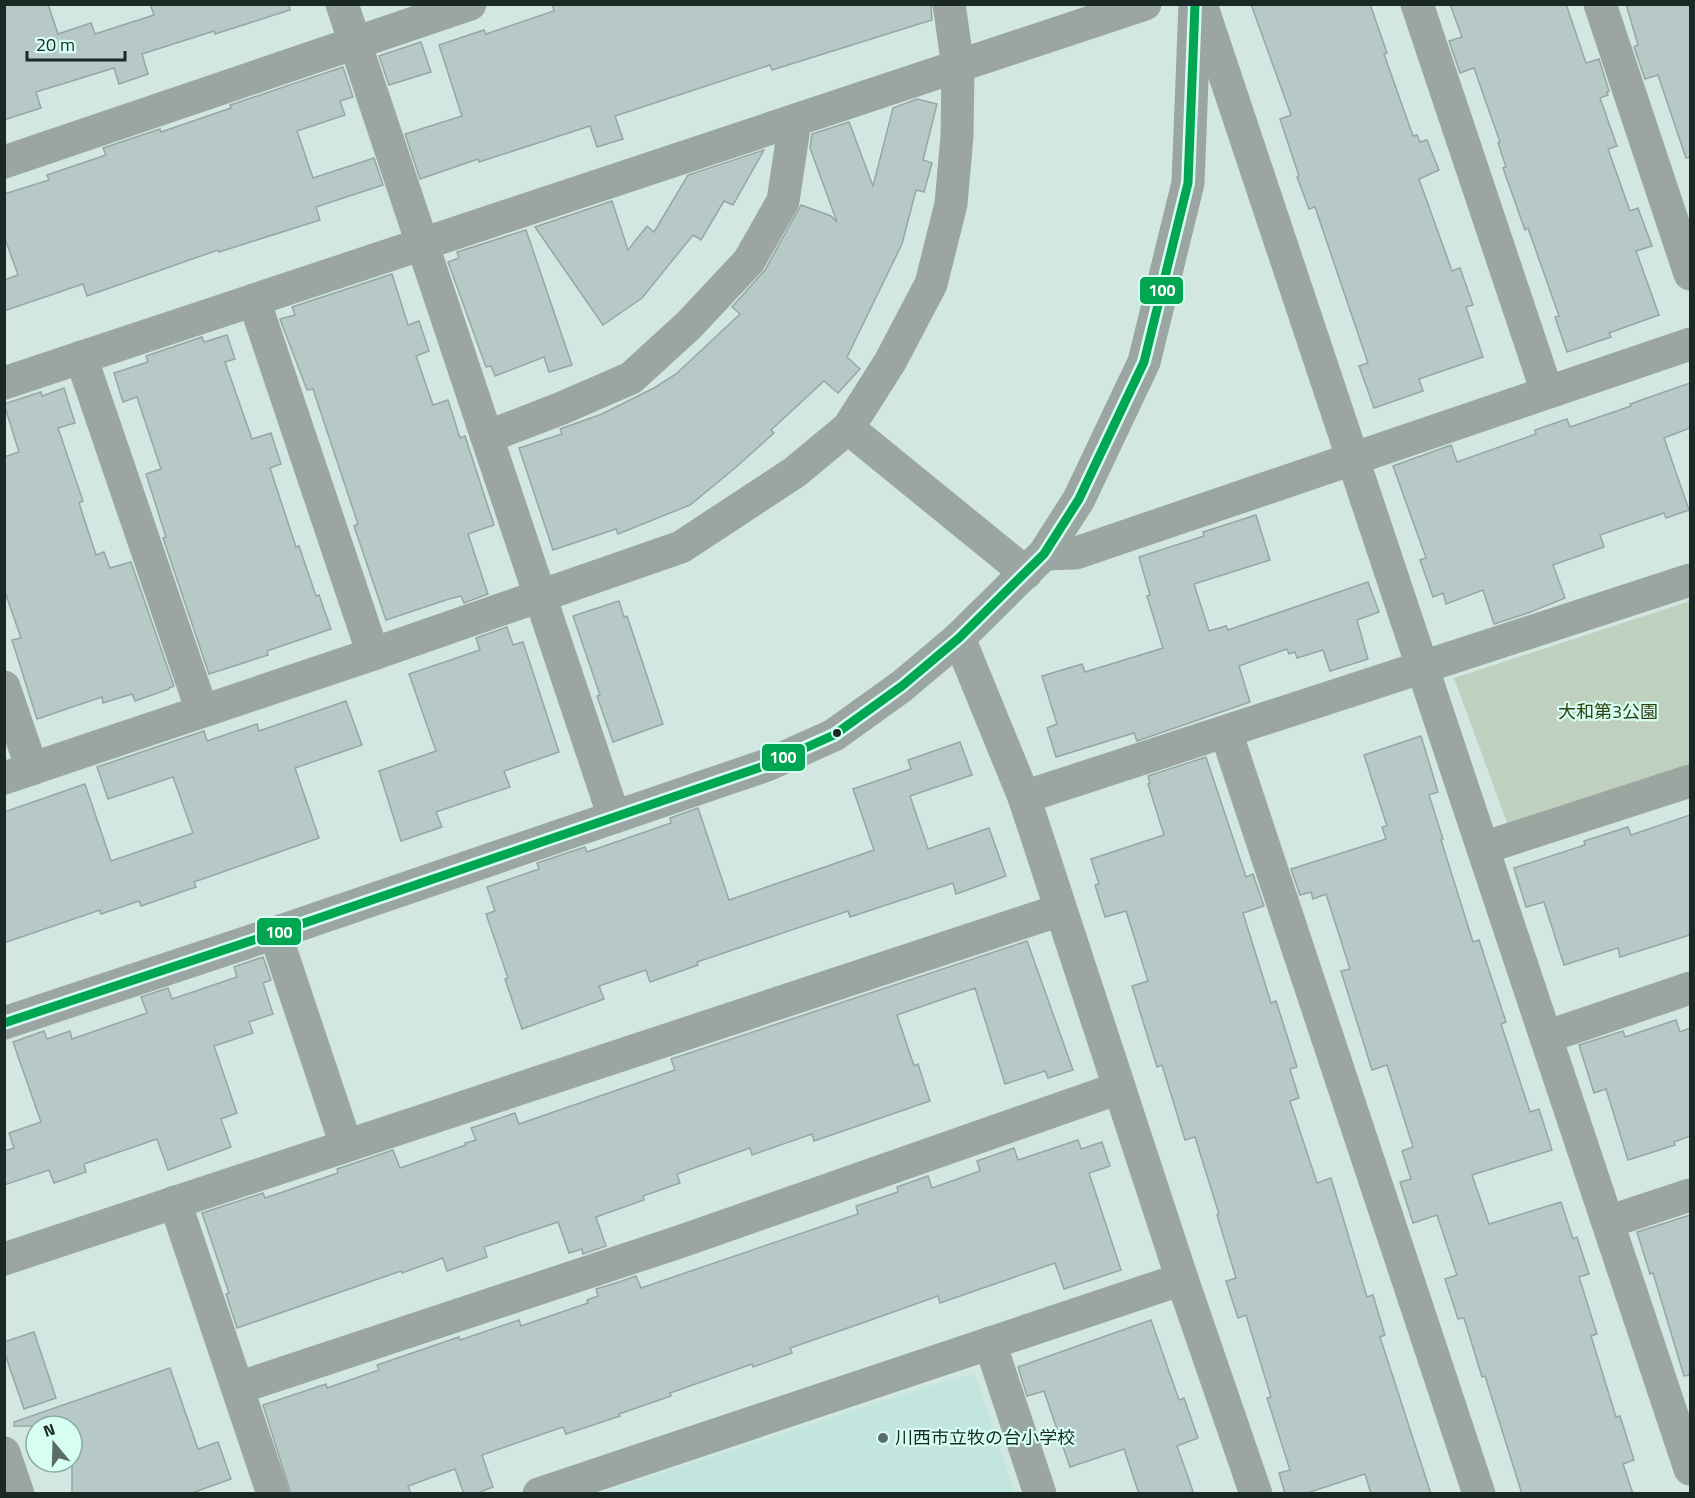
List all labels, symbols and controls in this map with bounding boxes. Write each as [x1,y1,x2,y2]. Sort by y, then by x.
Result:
scale bar [27,24,124,62]
text: 20 m [36,31,75,58]
line badge: 100 [1139,276,1184,305]
text: 100 [1149,278,1175,302]
park label: 大和第3公園 [1558,698,1658,725]
unlabelled marker [831,727,843,739]
line badge: 100 [761,743,806,772]
text: 100 [770,745,796,769]
line badge: 100 [256,917,302,946]
text: 100 [266,920,292,944]
north arrow [24,1414,84,1474]
text: N [40,1417,58,1443]
place label: 川西市立牧の台小学校 [895,1424,1075,1451]
marker: 川西市立牧の台小学校 [876,1431,890,1445]

